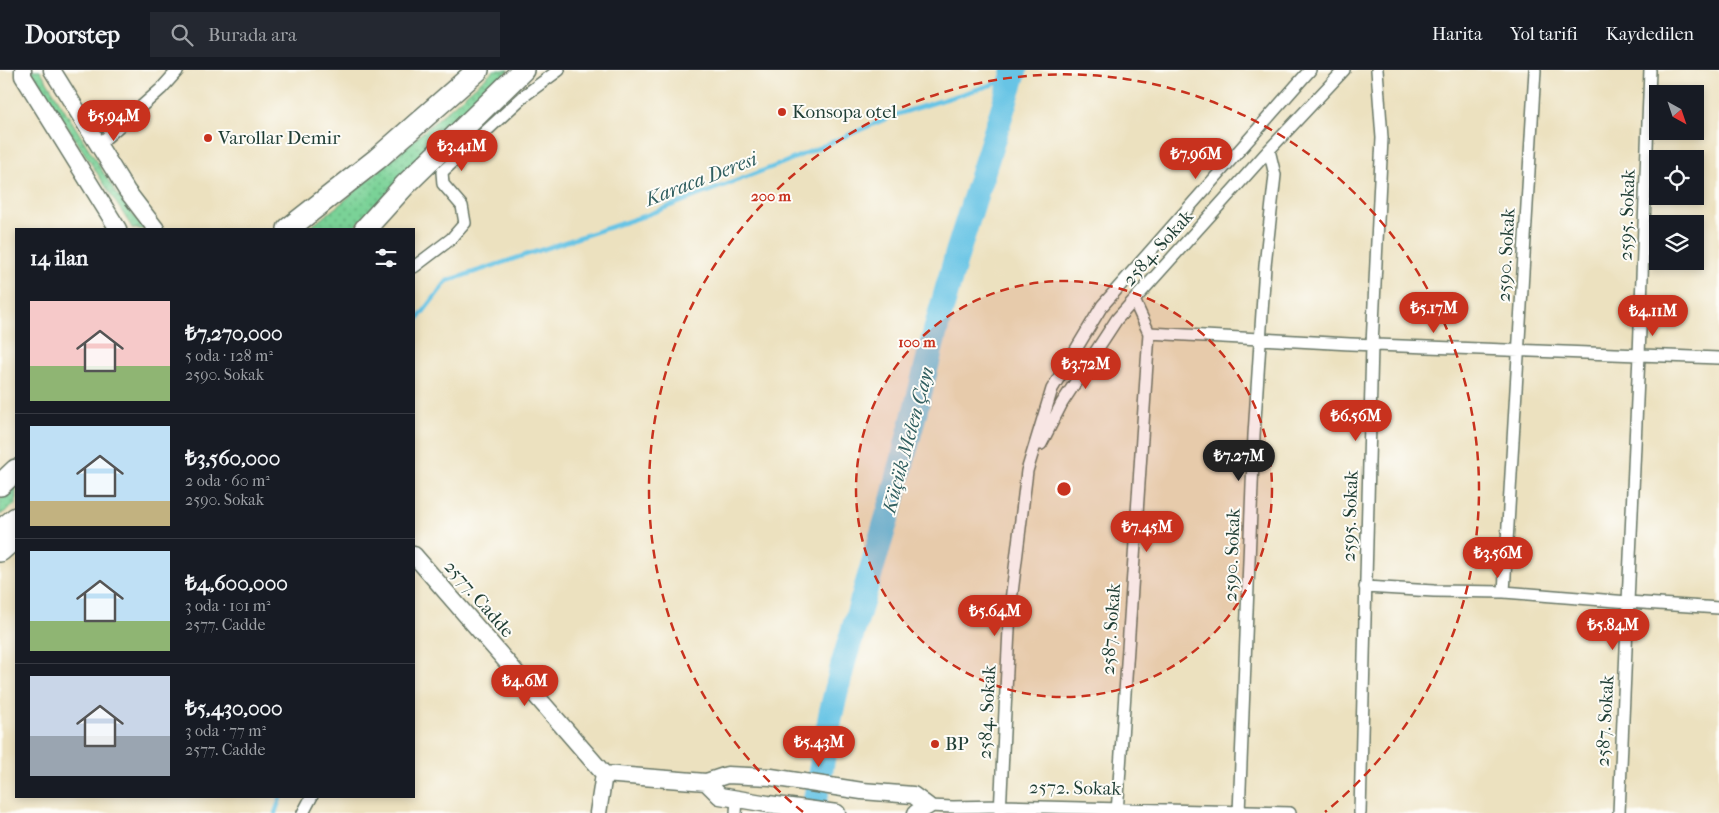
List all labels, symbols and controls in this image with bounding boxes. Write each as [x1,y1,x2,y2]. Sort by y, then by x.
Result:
search box [150,12,500,57]
text: Doorstep [25,21,120,49]
icon: search [168,21,196,49]
text: Burada ara [208,24,297,46]
text: Harita [1432,24,1482,45]
text: Yol tarifi [1510,24,1578,45]
text: Kaydedilen [1606,24,1694,45]
north arrow [1649,85,1704,140]
map controls [1649,85,1704,270]
pin: ₺5.94M [73,100,155,142]
place label: Konsopa otel [792,101,897,123]
text: ₺5.94M [88,106,140,125]
marker: Konsopa otel [776,106,788,118]
place label: Varollar Demir [217,127,341,149]
pin: ₺3.41M [421,129,503,172]
marker: Varollar Demir [202,132,214,144]
text: ₺3.41M [438,136,487,155]
pin: ₺7.96M [1155,138,1237,180]
text: ₺7.96M [1170,144,1222,163]
water label: Karaca Deresi [640,147,761,212]
button: locate [1649,150,1704,205]
street label: 2595. Sokak [1614,169,1640,261]
text: 200 m [751,187,791,205]
street label: 2584. Sokak [1118,205,1198,290]
street label: 2590. Sokak [1493,207,1519,302]
button: layers [1649,215,1704,270]
icon: filters [372,244,400,272]
text: 14 ilan [30,246,88,270]
pin: ₺5.17M [1393,292,1475,334]
pin: ₺4.11M [1612,294,1694,337]
text: ₺5.17M [1410,298,1458,317]
text: ₺4.11M [1629,301,1677,320]
icon: home [70,321,130,381]
text: ₺7,270,000 [185,321,283,345]
text: 100 m [898,333,936,351]
text: 5 oda · 128 m² [185,346,273,365]
pin: ₺3.72M [1045,348,1127,390]
text: ₺3.72M [1062,354,1110,373]
water label: Küçük Melen Çayı [877,364,939,518]
text: 2590. Sokak [185,365,264,384]
pin: ₺6.56M [1315,400,1397,442]
text: ₺6.56M [1331,406,1381,425]
pin: ₺7.27M [1198,440,1280,482]
icon: home [70,446,130,506]
text: ₺3,560,000 [185,446,280,470]
text: ₺7.27M [1214,446,1264,465]
street label: 2595. Sokak [1337,470,1363,562]
text: 2 oda · 60 m² [185,471,270,490]
centre of rings [1055,480,1073,498]
text: 2590. Sokak [185,490,264,509]
street label: 2590. Sokak [1219,508,1245,602]
pin: ₺7.45M [1106,510,1188,553]
text: ₺7.45M [1122,517,1172,536]
pin: ₺3.56M [1457,536,1539,579]
text: ₺3.56M [1474,543,1522,562]
street label: 2577. Cadde [439,556,519,642]
icon: home [70,571,130,631]
text: ₺4,600,000 [185,571,288,595]
street label: 2587. Sokak [1097,582,1125,676]
pin: ₺5.64M [954,594,1036,637]
text: 3 oda · 101 m² [185,596,271,615]
text: ₺5.64M [969,601,1021,620]
pin: ₺5.84M [1572,608,1654,651]
text: 2577. Cadde [185,615,265,634]
text: ₺5.84M [1587,615,1639,634]
pin: ₺4.6M [490,664,560,707]
street label: 2584. Sokak [974,664,1000,760]
text: ₺4.6M [502,671,548,690]
street label: 2587. Sokak [1592,674,1618,767]
icon: home [70,696,130,756]
text: ₺5,430,000 [185,696,283,720]
text: 3 oda · 77 m² [185,721,266,740]
pin: ₺5.43M [778,726,860,768]
text: ₺5.43M [794,732,844,751]
place label: BP [945,733,969,755]
marker: BP [929,738,941,750]
text: 2577. Cadde [185,740,265,759]
street label: 2572. Sokak [1029,776,1121,800]

